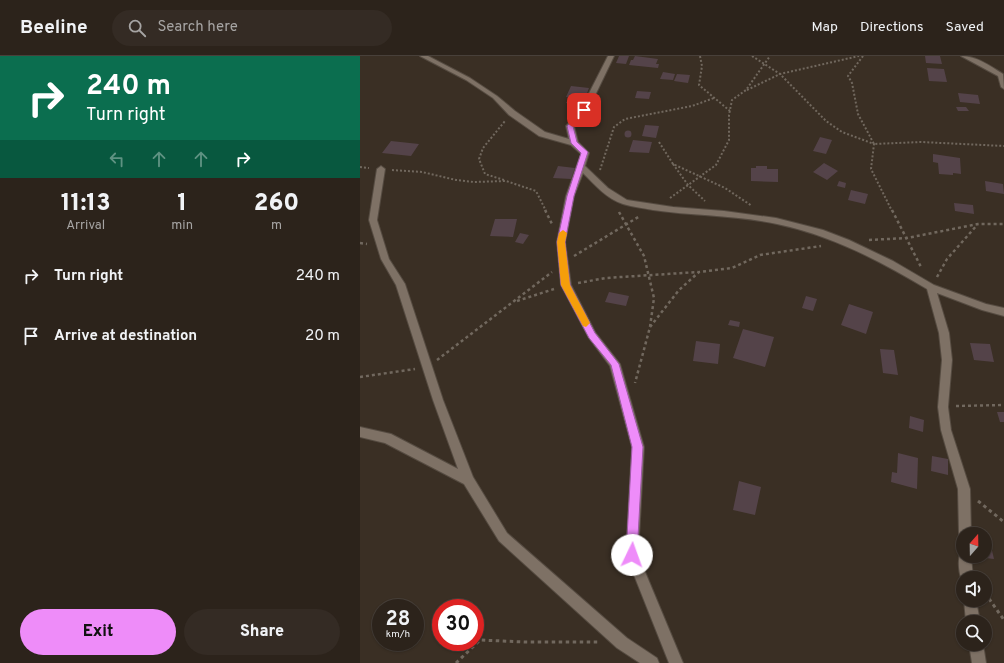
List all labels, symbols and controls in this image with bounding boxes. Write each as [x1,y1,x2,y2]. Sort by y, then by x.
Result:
search box [112,10,392,46]
text: Beeline [20,16,88,40]
icon: search [126,17,148,39]
text: Search here [158,18,238,37]
text: Map [812,19,838,36]
text: Directions [860,19,924,36]
text: Saved [946,19,984,36]
text: 240 m [86,69,171,105]
icon: right [20,72,72,124]
pin [567,93,601,127]
icon: arrive [573,99,595,121]
text: Turn right [86,104,166,127]
icon: left [106,148,128,170]
icon: ahead [148,148,170,170]
icon: ahead [190,148,212,170]
icon: right [232,148,254,170]
text: 11:13 [61,189,111,219]
text: 1 [177,189,187,219]
text: 260 [254,189,299,219]
text: Arrival [66,218,105,234]
text: min [171,218,193,234]
text: m [271,218,282,234]
icon: right [20,265,42,287]
text: Turn right [54,267,123,286]
text: 240 m [296,267,340,286]
icon: arrive [20,325,42,347]
text: Arrive at destination [54,327,197,346]
text: 20 m [305,327,340,346]
north arrow [956,527,992,563]
map controls [956,527,992,651]
position arrow [611,534,653,576]
button: sound [956,571,992,607]
speed limit sign: 30 [432,599,484,651]
text: 28 [386,607,410,633]
button: Exit [20,609,176,655]
button: Share [184,609,340,655]
button: search [956,615,992,651]
text: km/h [386,628,410,641]

